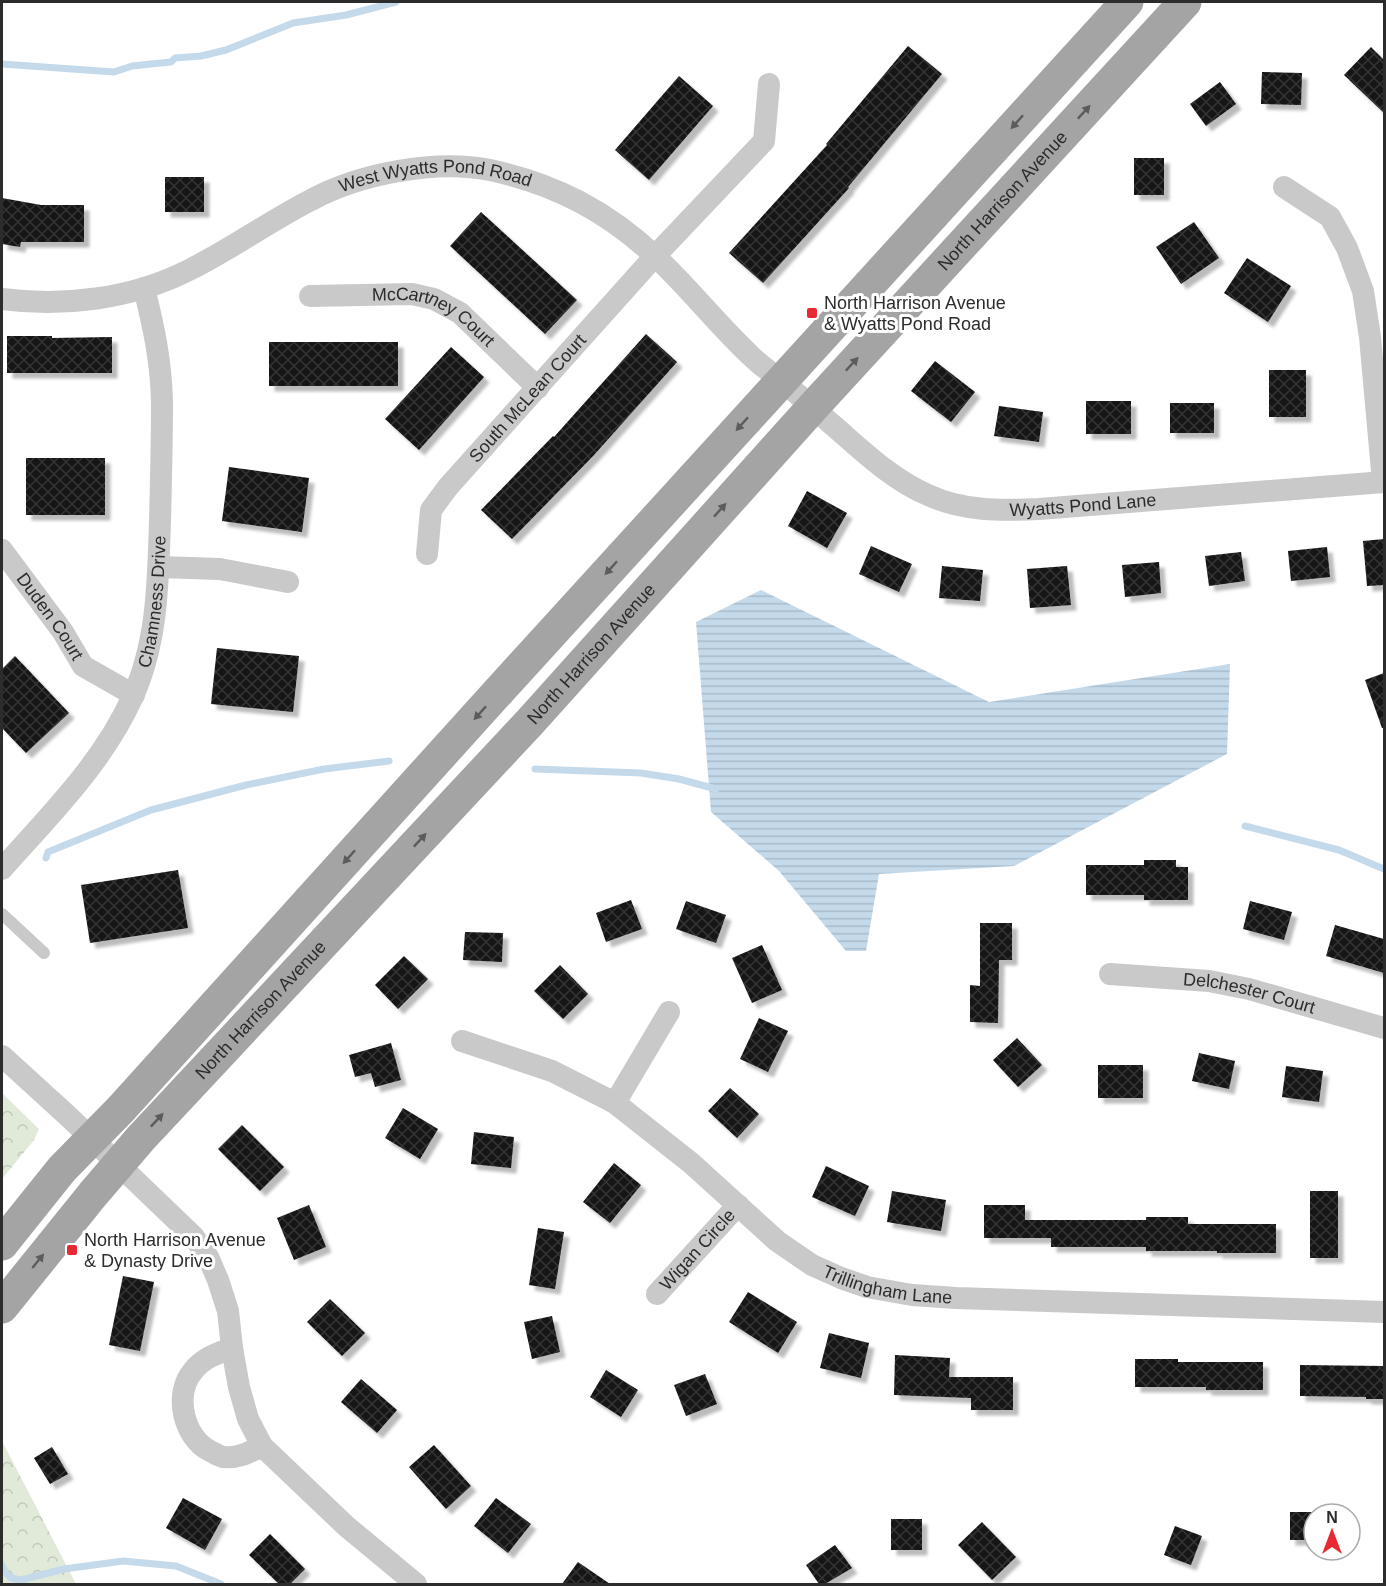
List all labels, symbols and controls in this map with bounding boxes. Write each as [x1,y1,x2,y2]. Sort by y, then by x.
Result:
one-way arrow [1077,105,1090,120]
one-way arrow [1010,115,1024,130]
street label: North Harrison Avenue [934,127,1071,274]
street label: West Wyatts Pond Road [336,156,534,196]
street label: McCartney Court [372,284,499,351]
place label: North Harrison Avenue & Wyatts Pond Road [824,293,1006,334]
marker: North Harrison Avenue & Wyatts Pond Road [805,306,819,320]
street label: South McLean Court [465,330,590,466]
one-way arrow [845,357,859,371]
one-way arrow [736,417,750,431]
street label: Wyatts Pond Lane [1009,490,1157,520]
one-way arrow [713,503,726,518]
street label: Chamness Drive [134,535,170,670]
one-way arrow [604,561,618,576]
street label: Duden Court [12,569,87,664]
street label: North Harrison Avenue [523,580,659,728]
one-way arrow [473,705,487,720]
one-way arrow [413,833,427,848]
one-way arrow [343,849,356,864]
street label: North Harrison Avenue [191,937,330,1083]
street label: Delchester Court [1183,969,1318,1018]
one-way arrow [150,1113,164,1128]
street label: Wigan Circle [656,1205,739,1294]
place label: North Harrison Avenue & Dynasty Drive [84,1230,266,1271]
marker: North Harrison Avenue & Dynasty Drive [65,1243,79,1257]
one-way arrow [31,1253,44,1269]
street label: Trillingham Lane [820,1261,953,1308]
north arrow [1302,1502,1362,1562]
text: N [1326,1509,1338,1526]

